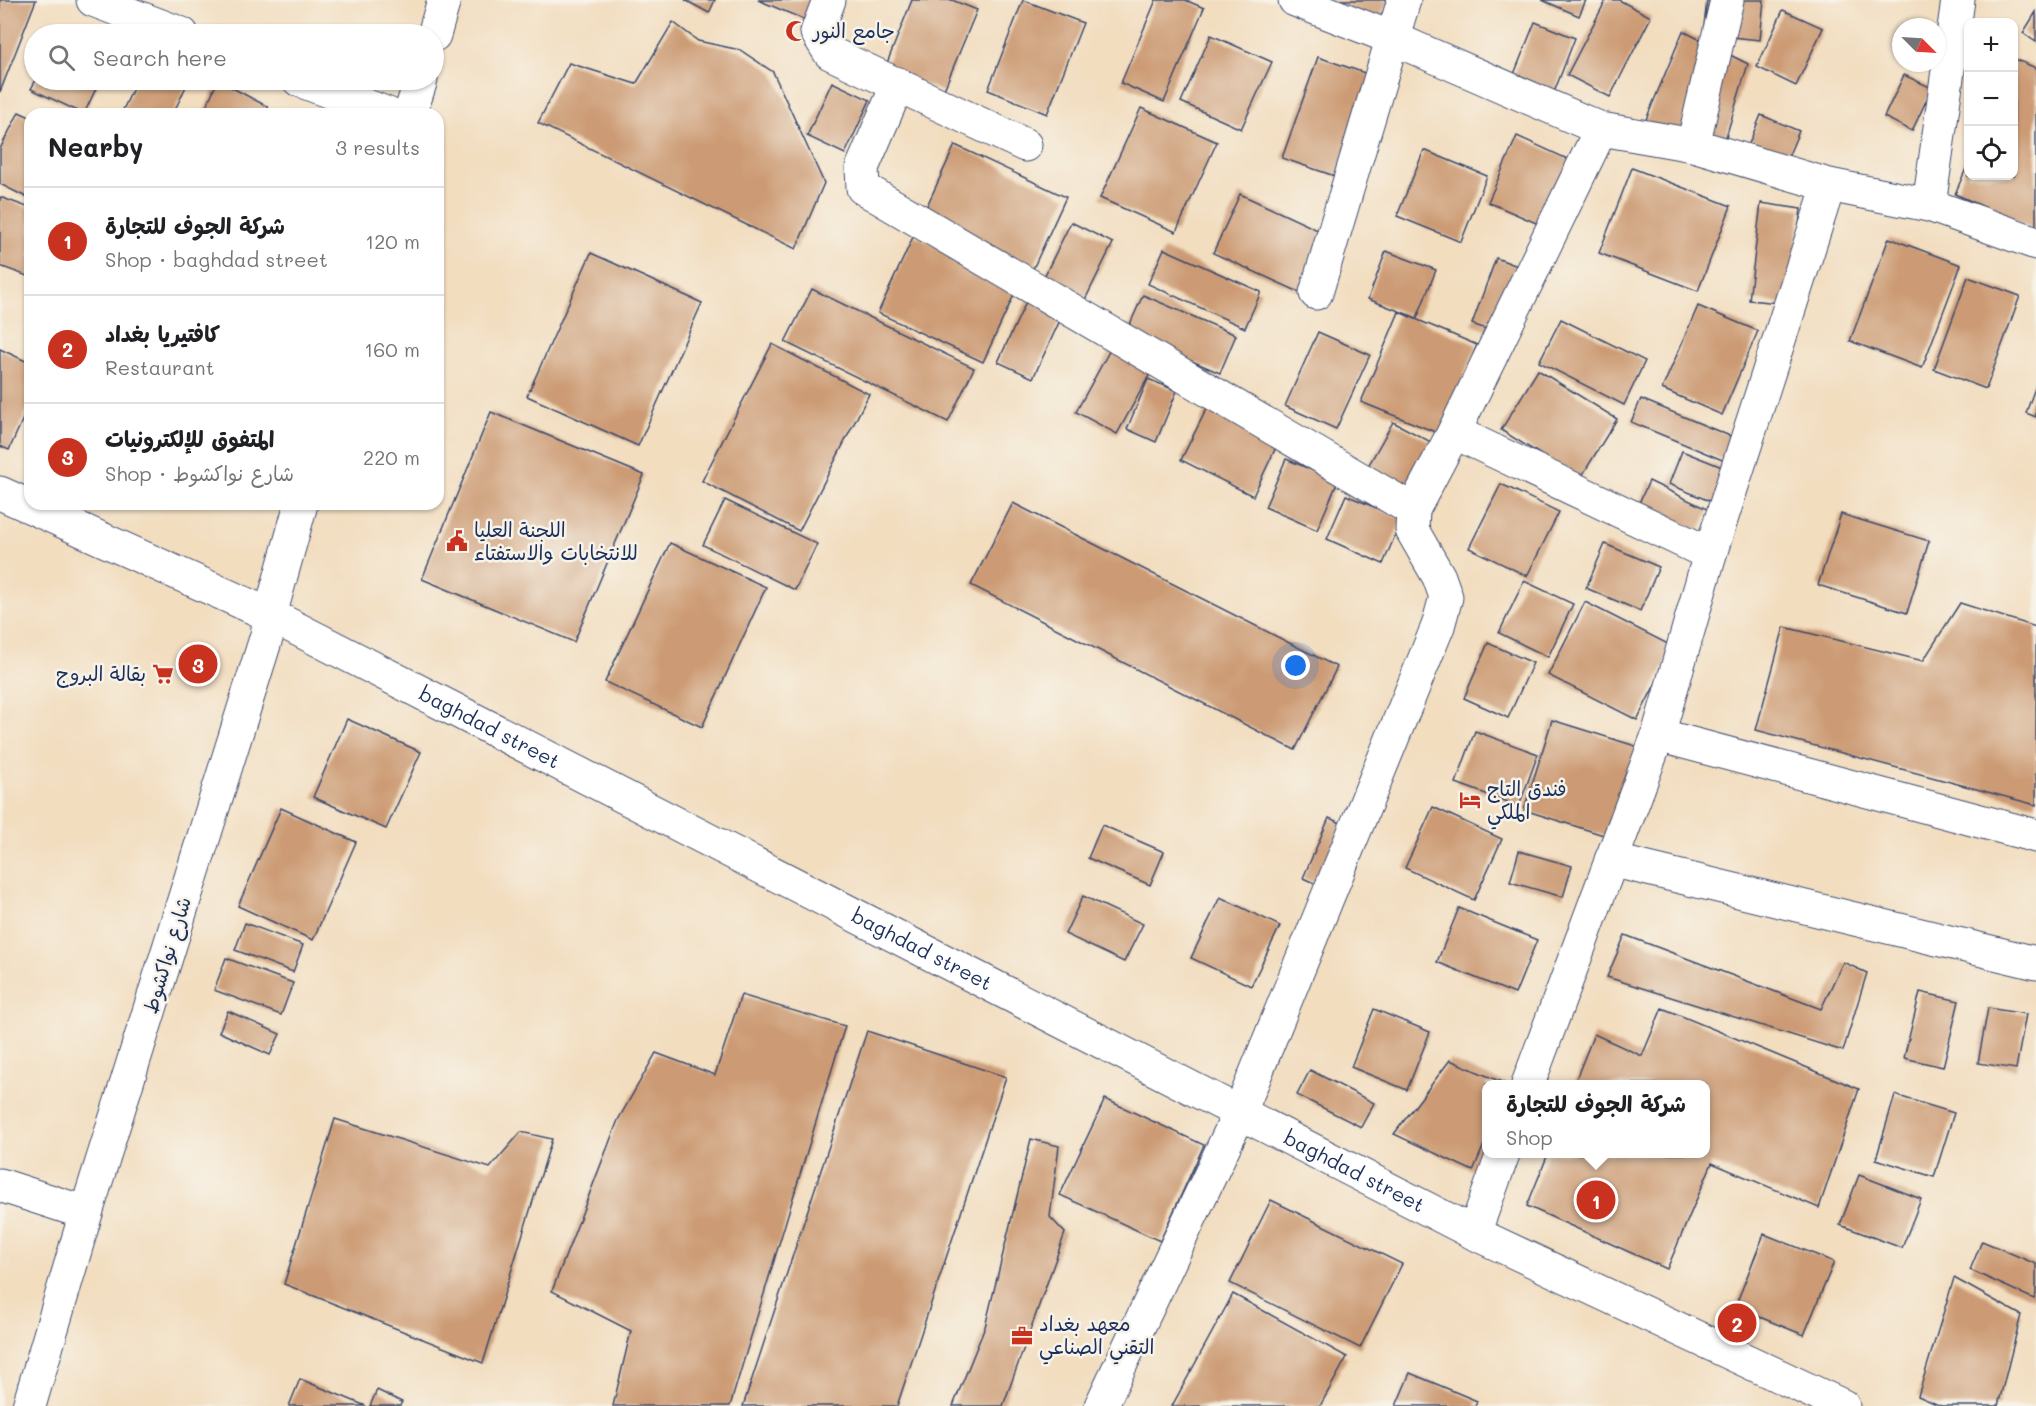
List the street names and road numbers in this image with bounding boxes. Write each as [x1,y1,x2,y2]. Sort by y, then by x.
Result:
street label: baghdad street [415,680,565,774]
street label: شارع نواكشوط [136,893,198,1017]
street label: baghdad street [848,902,997,996]
street label: baghdad street [1280,1124,1429,1217]

